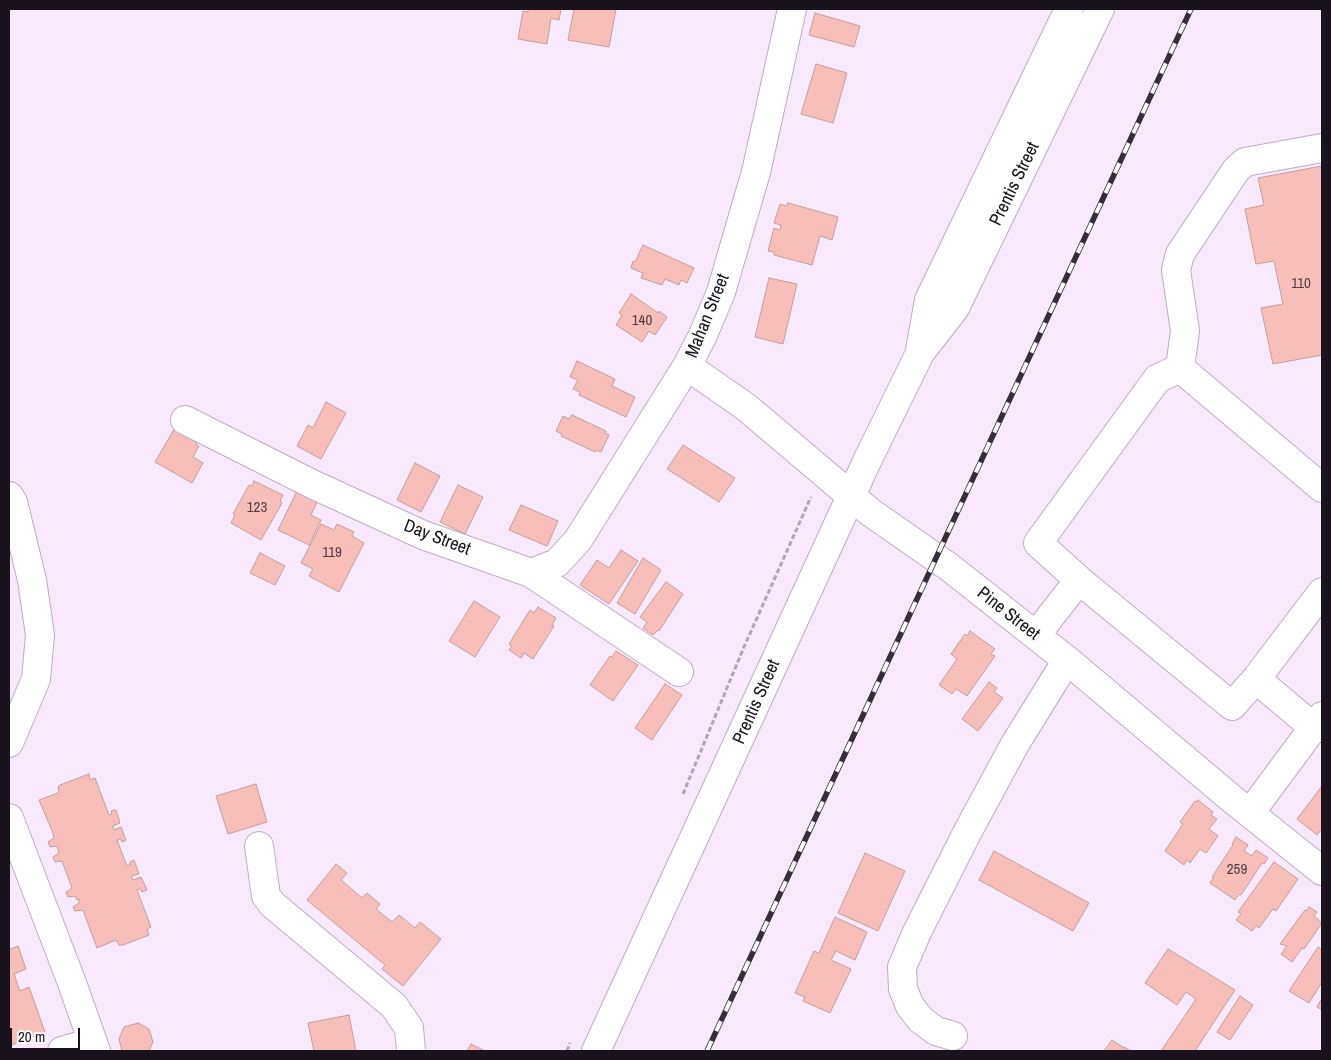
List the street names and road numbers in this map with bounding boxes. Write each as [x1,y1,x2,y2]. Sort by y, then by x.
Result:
street label: Prentis Street [986,139,1044,229]
street label: Mahan Street [681,271,735,361]
street label: Day Street [401,515,473,561]
street label: Pine Street [972,583,1044,645]
street label: Prentis Street [729,656,785,748]

